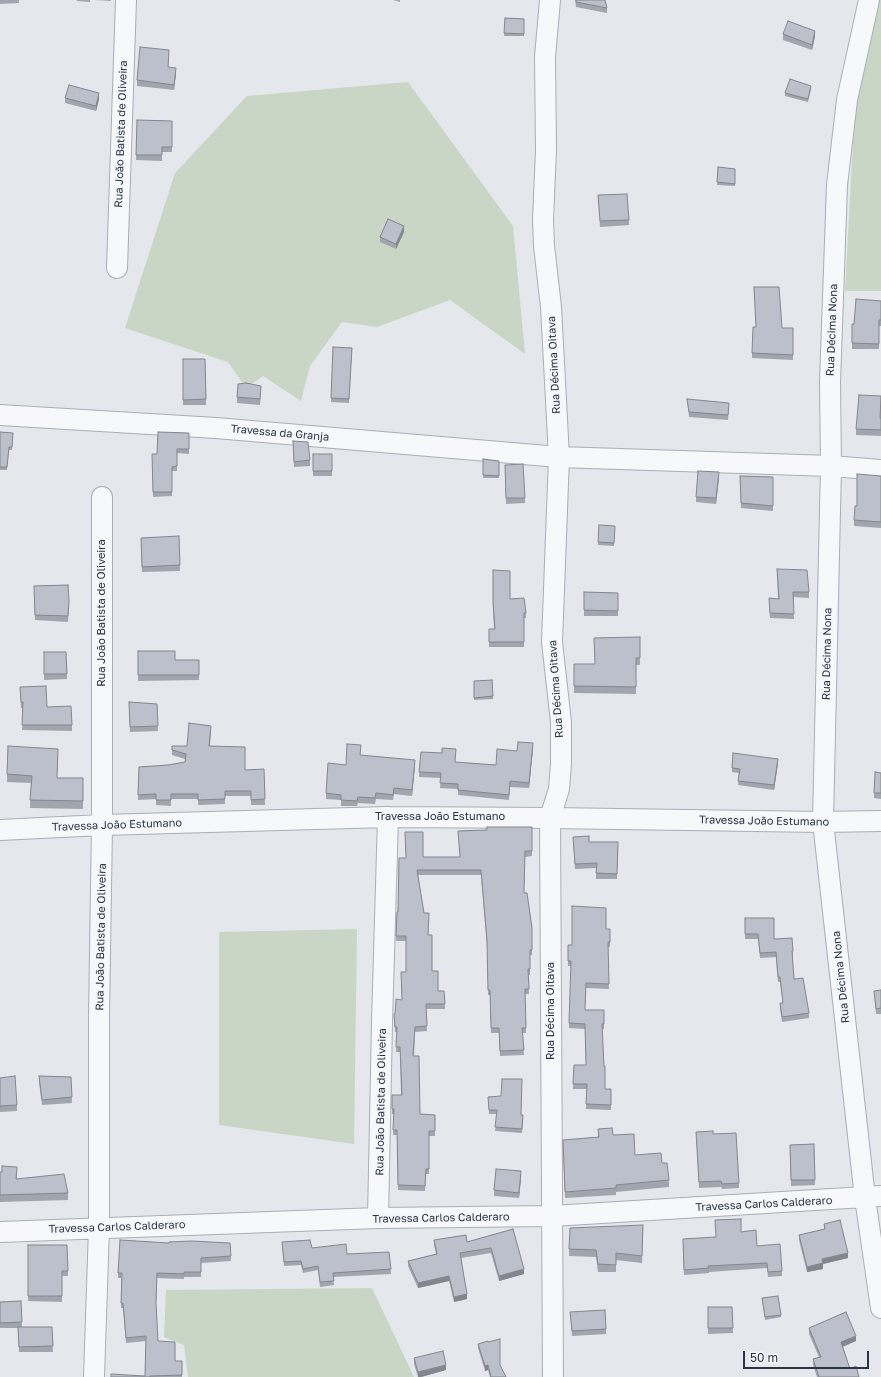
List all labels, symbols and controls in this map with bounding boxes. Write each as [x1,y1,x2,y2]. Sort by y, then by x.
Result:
street label: Rua João Batista de Oliveira [112,60,130,208]
street label: Rua Décima Nona [824,284,840,376]
street label: Rua Décima Oitava [545,316,563,414]
street label: Travessa da Granja [230,422,330,444]
street label: Rua João Batista de Oliveira [95,539,109,687]
street label: Rua Décima Nona [820,608,834,700]
street label: Rua Décima Oitava [546,640,566,738]
street label: Travessa João Estumano [375,810,505,824]
street label: Travessa João Estumano [699,813,829,829]
street label: Travessa João Estumano [52,816,182,834]
street label: Rua João Batista de Oliveira [93,863,109,1011]
street label: Rua Décima Nona [830,930,852,1024]
street label: Rua Décima Oitava [544,962,558,1060]
street label: Rua João Batista de Oliveira [373,1028,389,1176]
street label: Travessa Carlos Calderaro [695,1194,833,1214]
street label: Travessa Carlos Calderaro [372,1210,510,1226]
street label: Travessa Carlos Calderaro [48,1218,186,1236]
scale bar [745,1343,871,1369]
text: 50 m [750,1350,778,1365]

